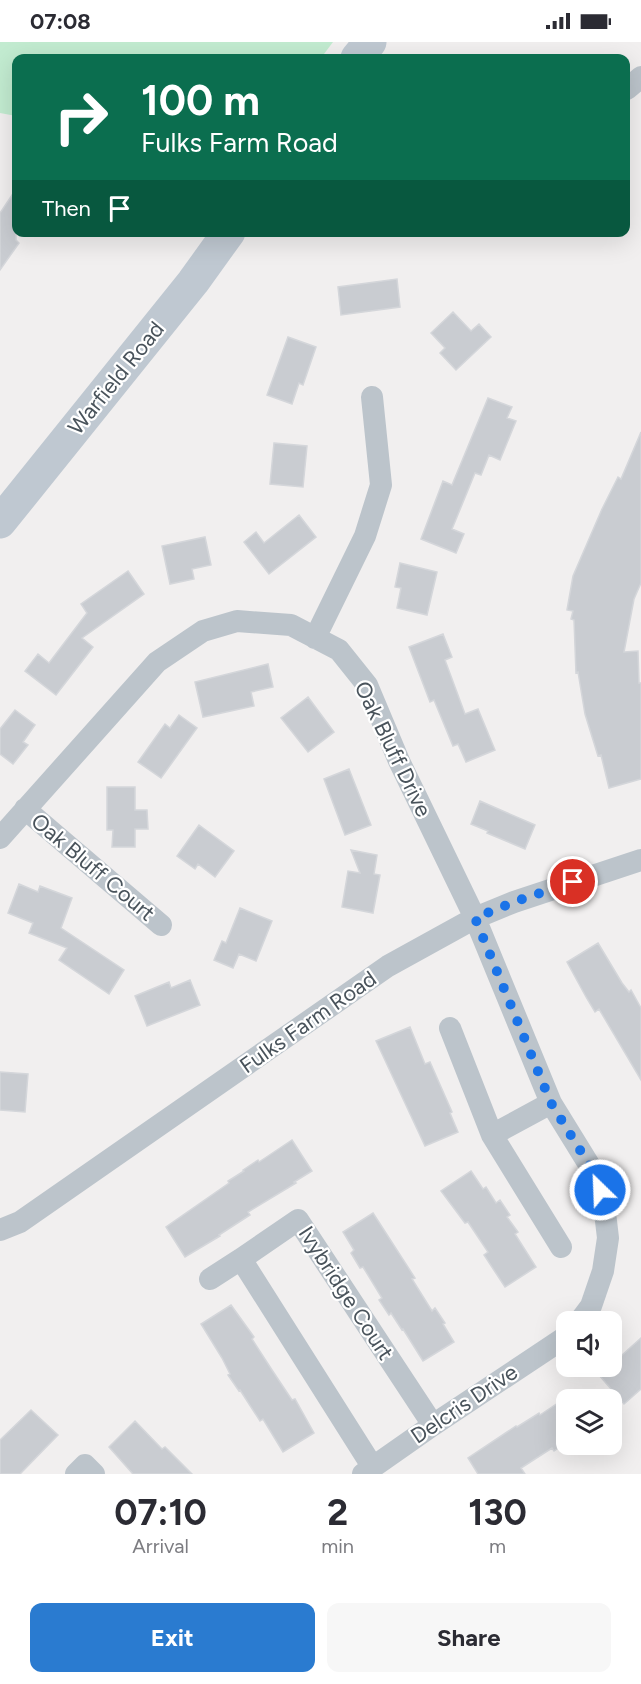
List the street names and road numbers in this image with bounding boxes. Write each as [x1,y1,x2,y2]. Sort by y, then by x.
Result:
street label: Warfield Road [62,316,170,440]
street label: Oak Bluff Drive [349,677,437,821]
street label: Oak Bluff Court [26,807,160,927]
street label: Fulks Farm Road [235,965,381,1079]
street label: Ivybridge Court [293,1221,399,1365]
street label: Delcris Drive [405,1358,523,1450]

